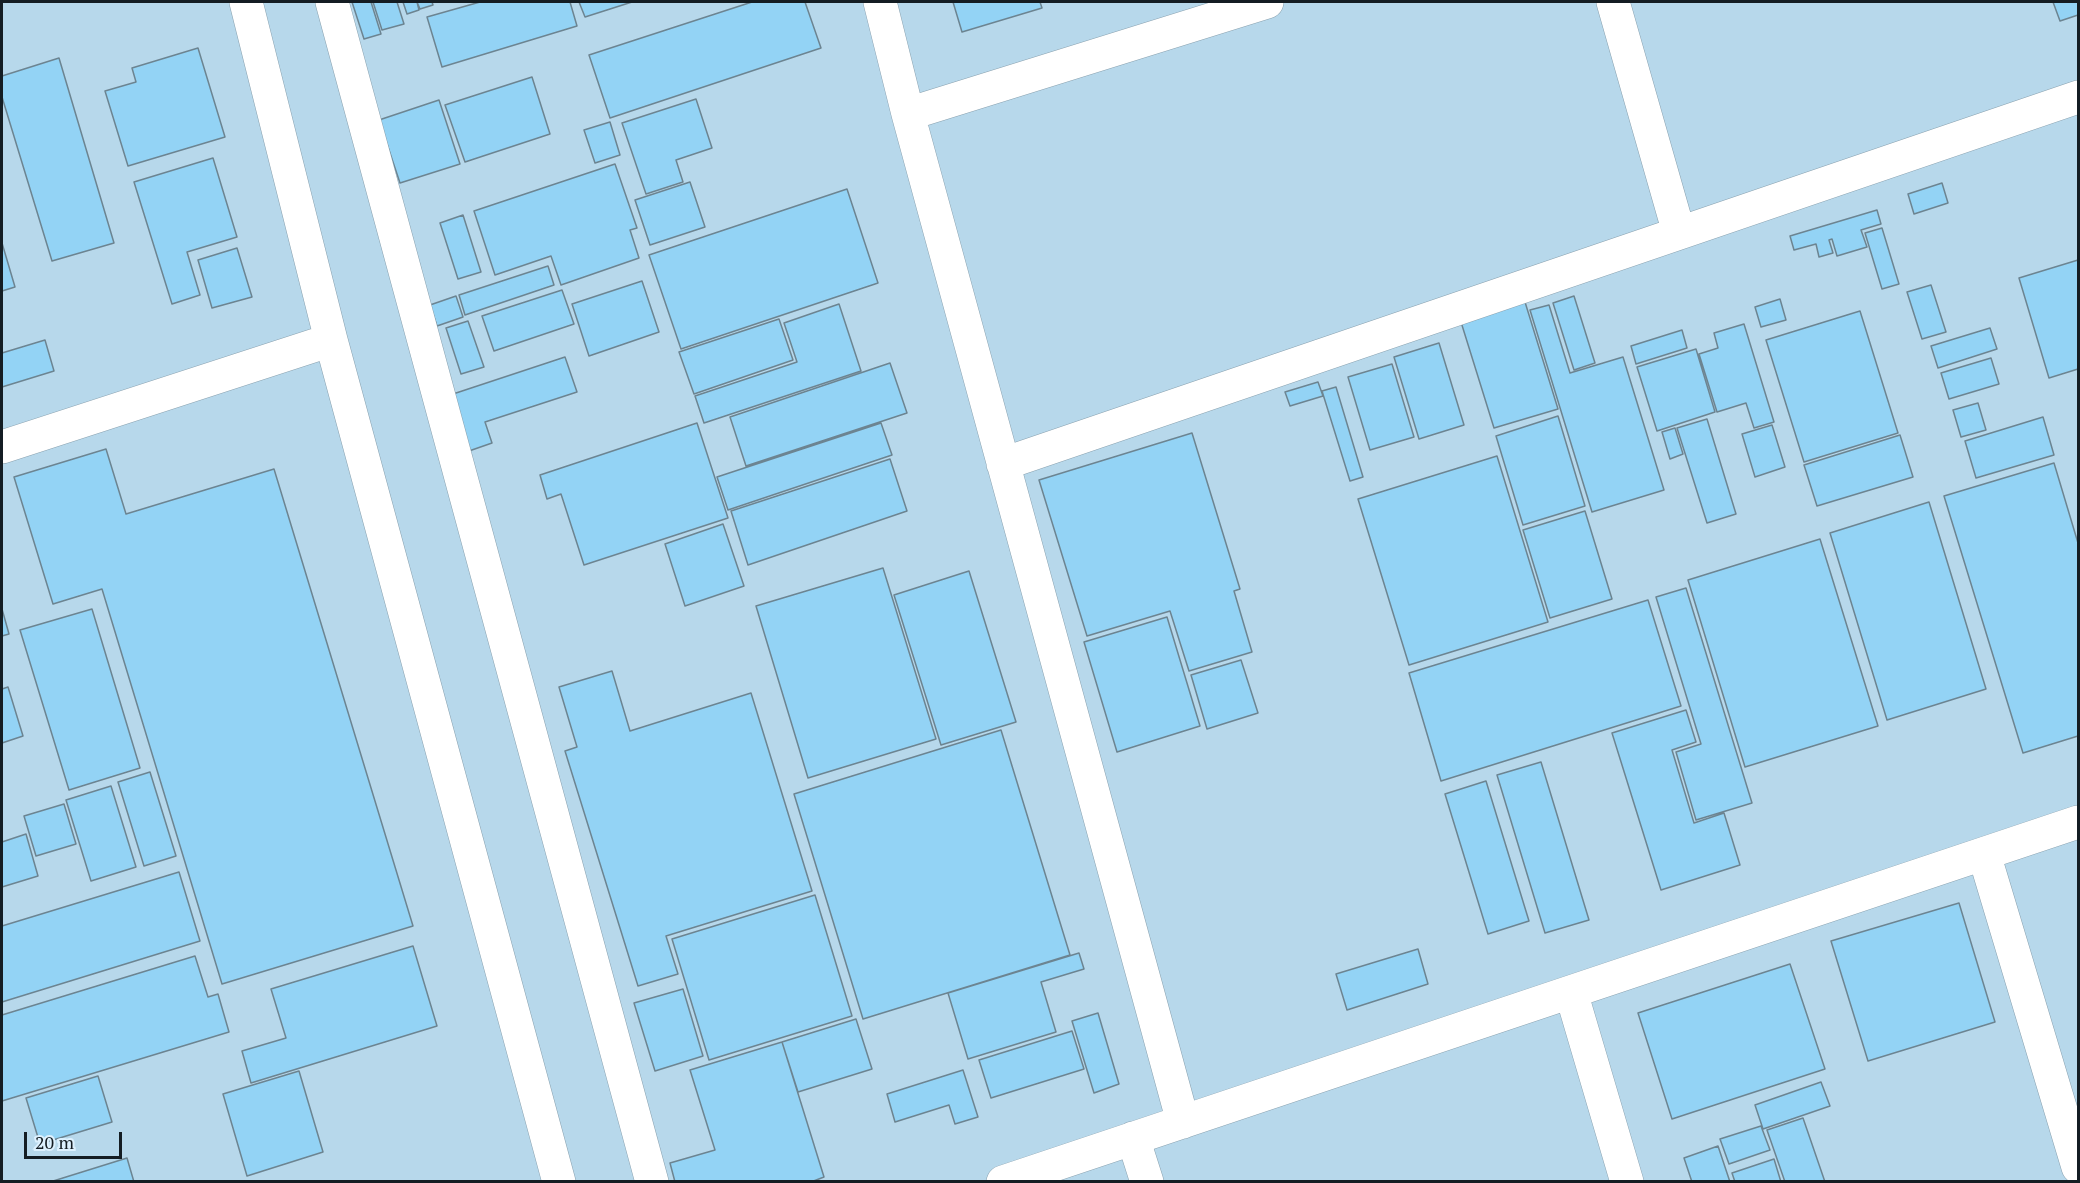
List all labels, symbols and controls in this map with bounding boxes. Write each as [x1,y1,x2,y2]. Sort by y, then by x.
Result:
scale bar [27,1120,124,1158]
text: 20 m [35,1130,74,1154]

